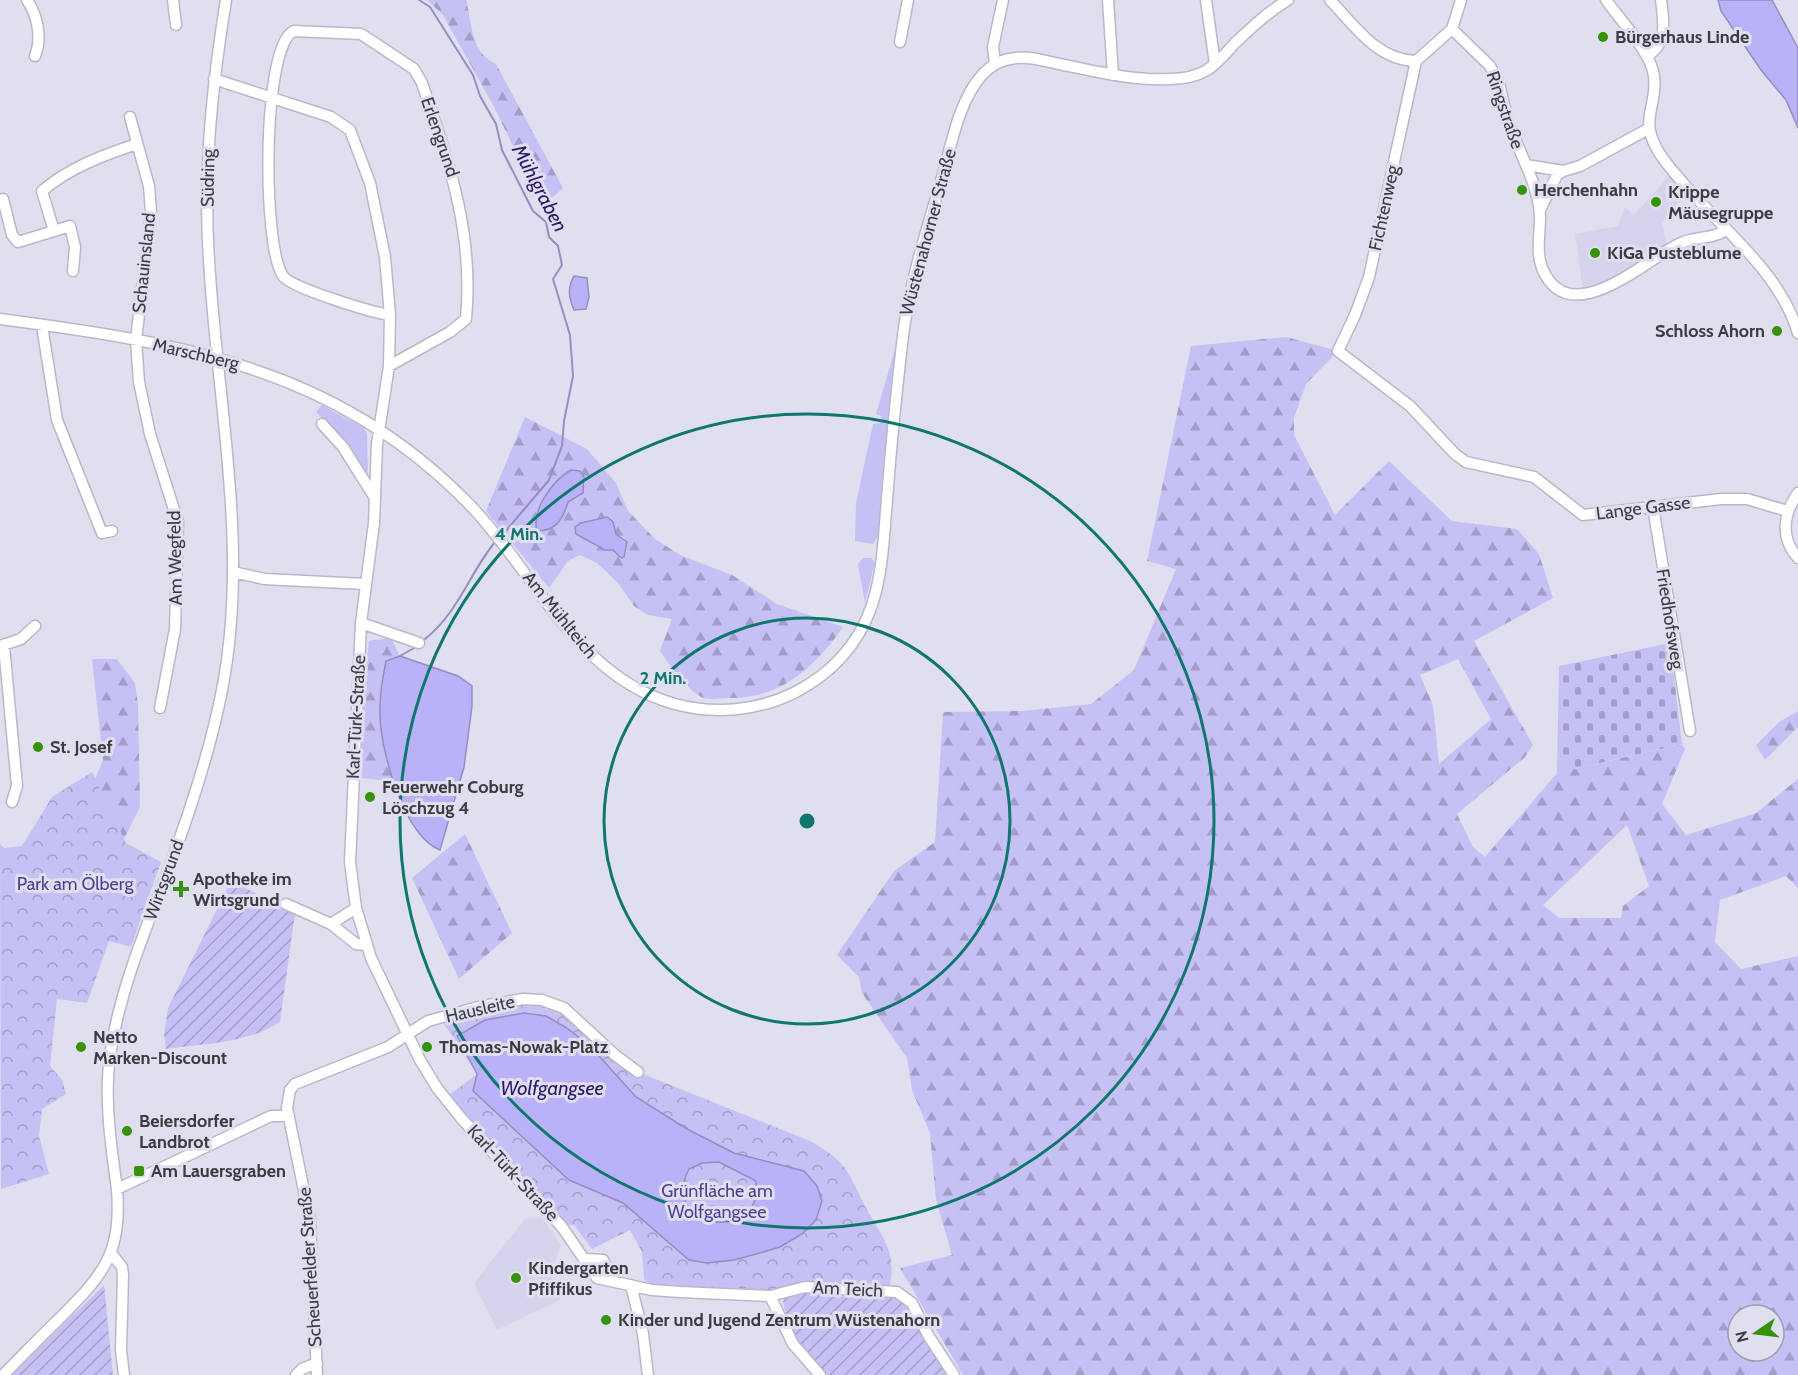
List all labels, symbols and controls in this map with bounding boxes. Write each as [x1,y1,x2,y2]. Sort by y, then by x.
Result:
place label: Bürgerhaus Linde [1615,26,1749,48]
marker: Bürgerhaus Linde [1596,30,1610,44]
street label: Ringstraße [1481,68,1529,152]
street label: Erlengrund [416,94,464,180]
water label: Mühlgraben [507,139,573,236]
street label: Wüstenahorner Straße [895,146,961,318]
street label: Südring [196,148,220,207]
street label: Fichtenweg [1364,162,1404,253]
place label: Herchenhahn [1534,179,1638,201]
place label: Krippe Mäusegruppe [1668,181,1773,224]
marker: Herchenhahn [1515,183,1529,197]
marker: Krippe Mäusegruppe [1649,195,1663,209]
street label: Schauinsland [128,212,160,314]
place label: KiGa Pusteblume [1607,242,1741,264]
marker: KiGa Pusteblume [1588,246,1602,260]
place label: Schloss Ahorn [1655,320,1765,342]
marker: Schloss Ahorn [1770,324,1784,338]
street label: Marschberg [151,333,242,375]
street label: Lange Gasse [1595,491,1691,525]
street label: Am Wegfeld [163,511,187,605]
text: 4 Min. [495,523,543,545]
street label: Am Mühlteich [518,567,602,663]
street label: Friedhofsweg [1651,567,1689,672]
street label: Karl-Türk-Straße [342,654,370,780]
text: 2 Min. [640,667,686,689]
place label: St. Josef [50,736,113,758]
marker: St. Josef [31,740,45,754]
place label: Feuerwehr Coburg Löschzug 4 [382,776,524,819]
marker: Feuerwehr Coburg Löschzug 4 [363,790,377,804]
centre of rings [797,811,817,831]
street label: Wirtsgrund [139,837,189,923]
place label: Apotheke im Wirtsgrund [193,868,292,911]
park label: Park am Ölberg [17,873,134,895]
marker: Apotheke im Wirtsgrund [174,882,188,896]
street label: Hausleite [443,990,517,1028]
place label: Netto Marken-Discount [93,1026,227,1069]
place label: Thomas-Nowak-Platz [439,1036,609,1058]
marker: Netto Marken-Discount [74,1040,88,1054]
marker: Thomas-Nowak-Platz [420,1040,434,1054]
water label: Wolfgangsee [500,1076,604,1100]
place label: Beiersdorfer Landbrot [139,1110,234,1153]
street label: Karl-Türk-Straße [463,1120,563,1226]
marker: Beiersdorfer Landbrot [120,1124,134,1138]
place label: Am Lauersgraben [151,1160,286,1182]
marker: Am Lauersgraben [132,1164,146,1178]
park label: Grünfläche am Wolfgangsee [661,1180,773,1223]
street label: Scheuerfelder Straße [293,1186,327,1348]
place label: Kindergarten Pfiffikus [528,1257,629,1300]
marker: Kindergarten Pfiffikus [509,1271,523,1285]
street label: Am Teich [812,1276,884,1302]
north arrow [1726,1303,1786,1363]
place label: Kinder und Jugend Zentrum Wüstenahorn [618,1309,940,1331]
marker: Kinder und Jugend Zentrum Wüstenahorn [599,1313,613,1327]
text: N [1731,1329,1753,1344]

